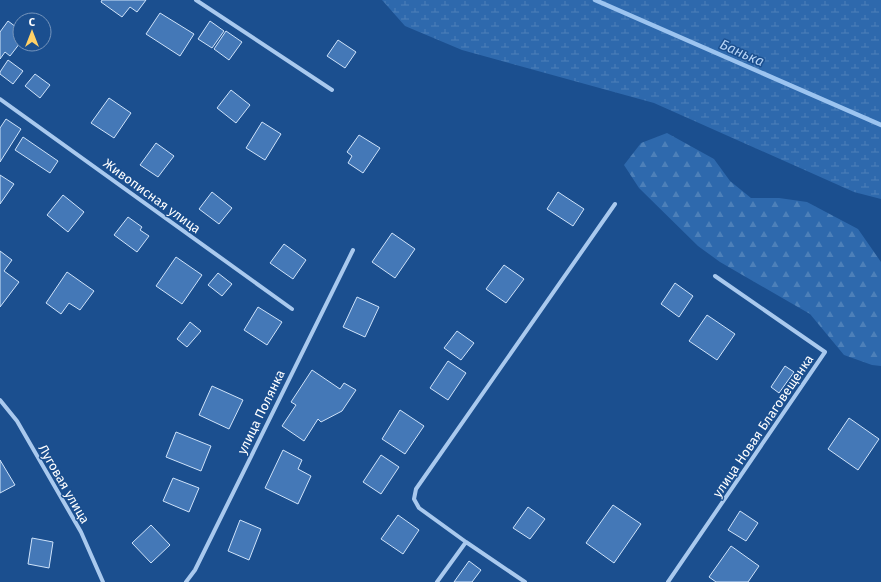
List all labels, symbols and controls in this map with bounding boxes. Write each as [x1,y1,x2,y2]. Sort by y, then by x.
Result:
north arrow [12,12,52,52]
text: С [29,16,36,29]
water label: Банька [717,36,767,70]
street label: Живописная улица [100,156,204,236]
street label: улица Новая Благовещенка [710,352,816,500]
street label: улица Полянка [234,367,288,457]
street label: Луговая улица [35,442,93,526]

